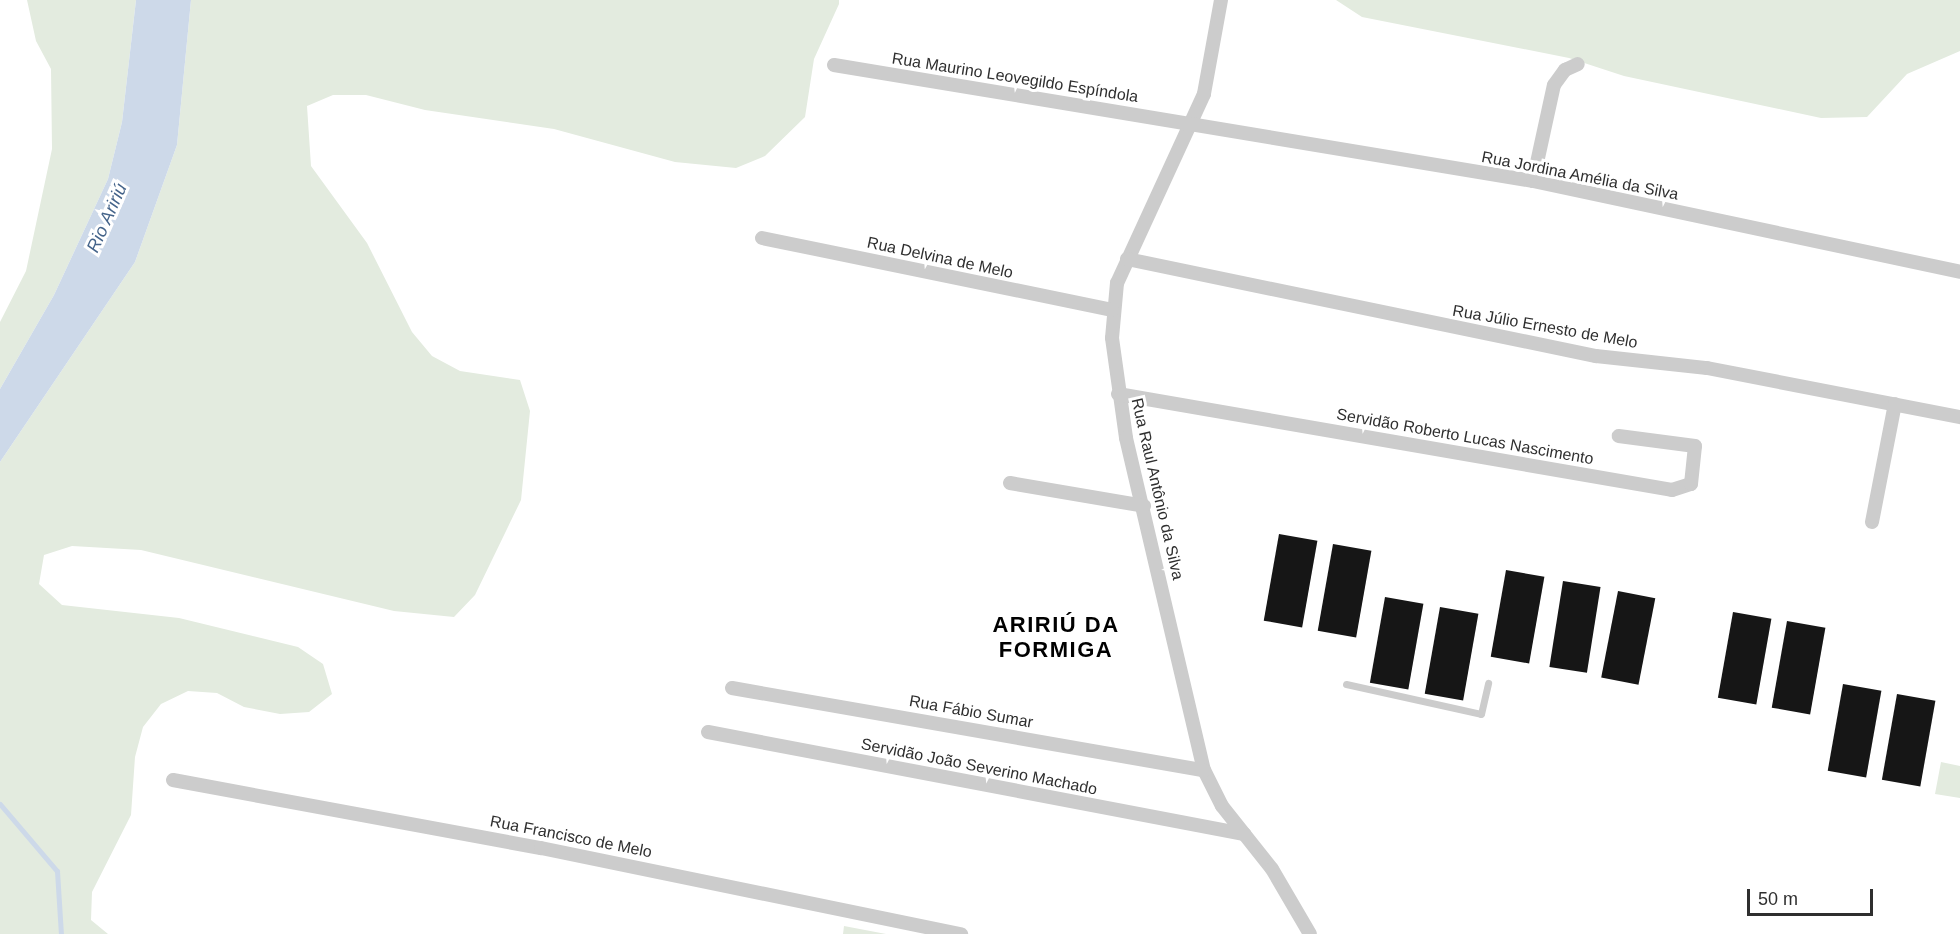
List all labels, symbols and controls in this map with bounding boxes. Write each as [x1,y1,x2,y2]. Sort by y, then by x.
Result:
street label: Rua Maurino Leovegildo Espíndola [891,49,1139,107]
street label: Rua Jordina Amélia da Silva [1480,147,1680,205]
water label: Rio Aririú [82,180,132,256]
street label: Rua Delvina de Melo [865,233,1015,283]
street label: Rua Júlio Ernesto de Melo [1451,301,1639,353]
street label: Rua Raul Antônio da Silva [1127,396,1187,582]
street label: Servidão Roberto Lucas Nascimento [1335,405,1595,469]
district label: ARIRIÚ DA FORMIGA [992,611,1120,662]
street label: Rua Fábio Sumar [908,692,1034,732]
street label: Servidão João Severino Machado [859,735,1099,799]
street label: Rua Francisco de Melo [488,812,654,862]
scale bar [1750,877,1876,915]
text: 50 m [1758,889,1798,909]

